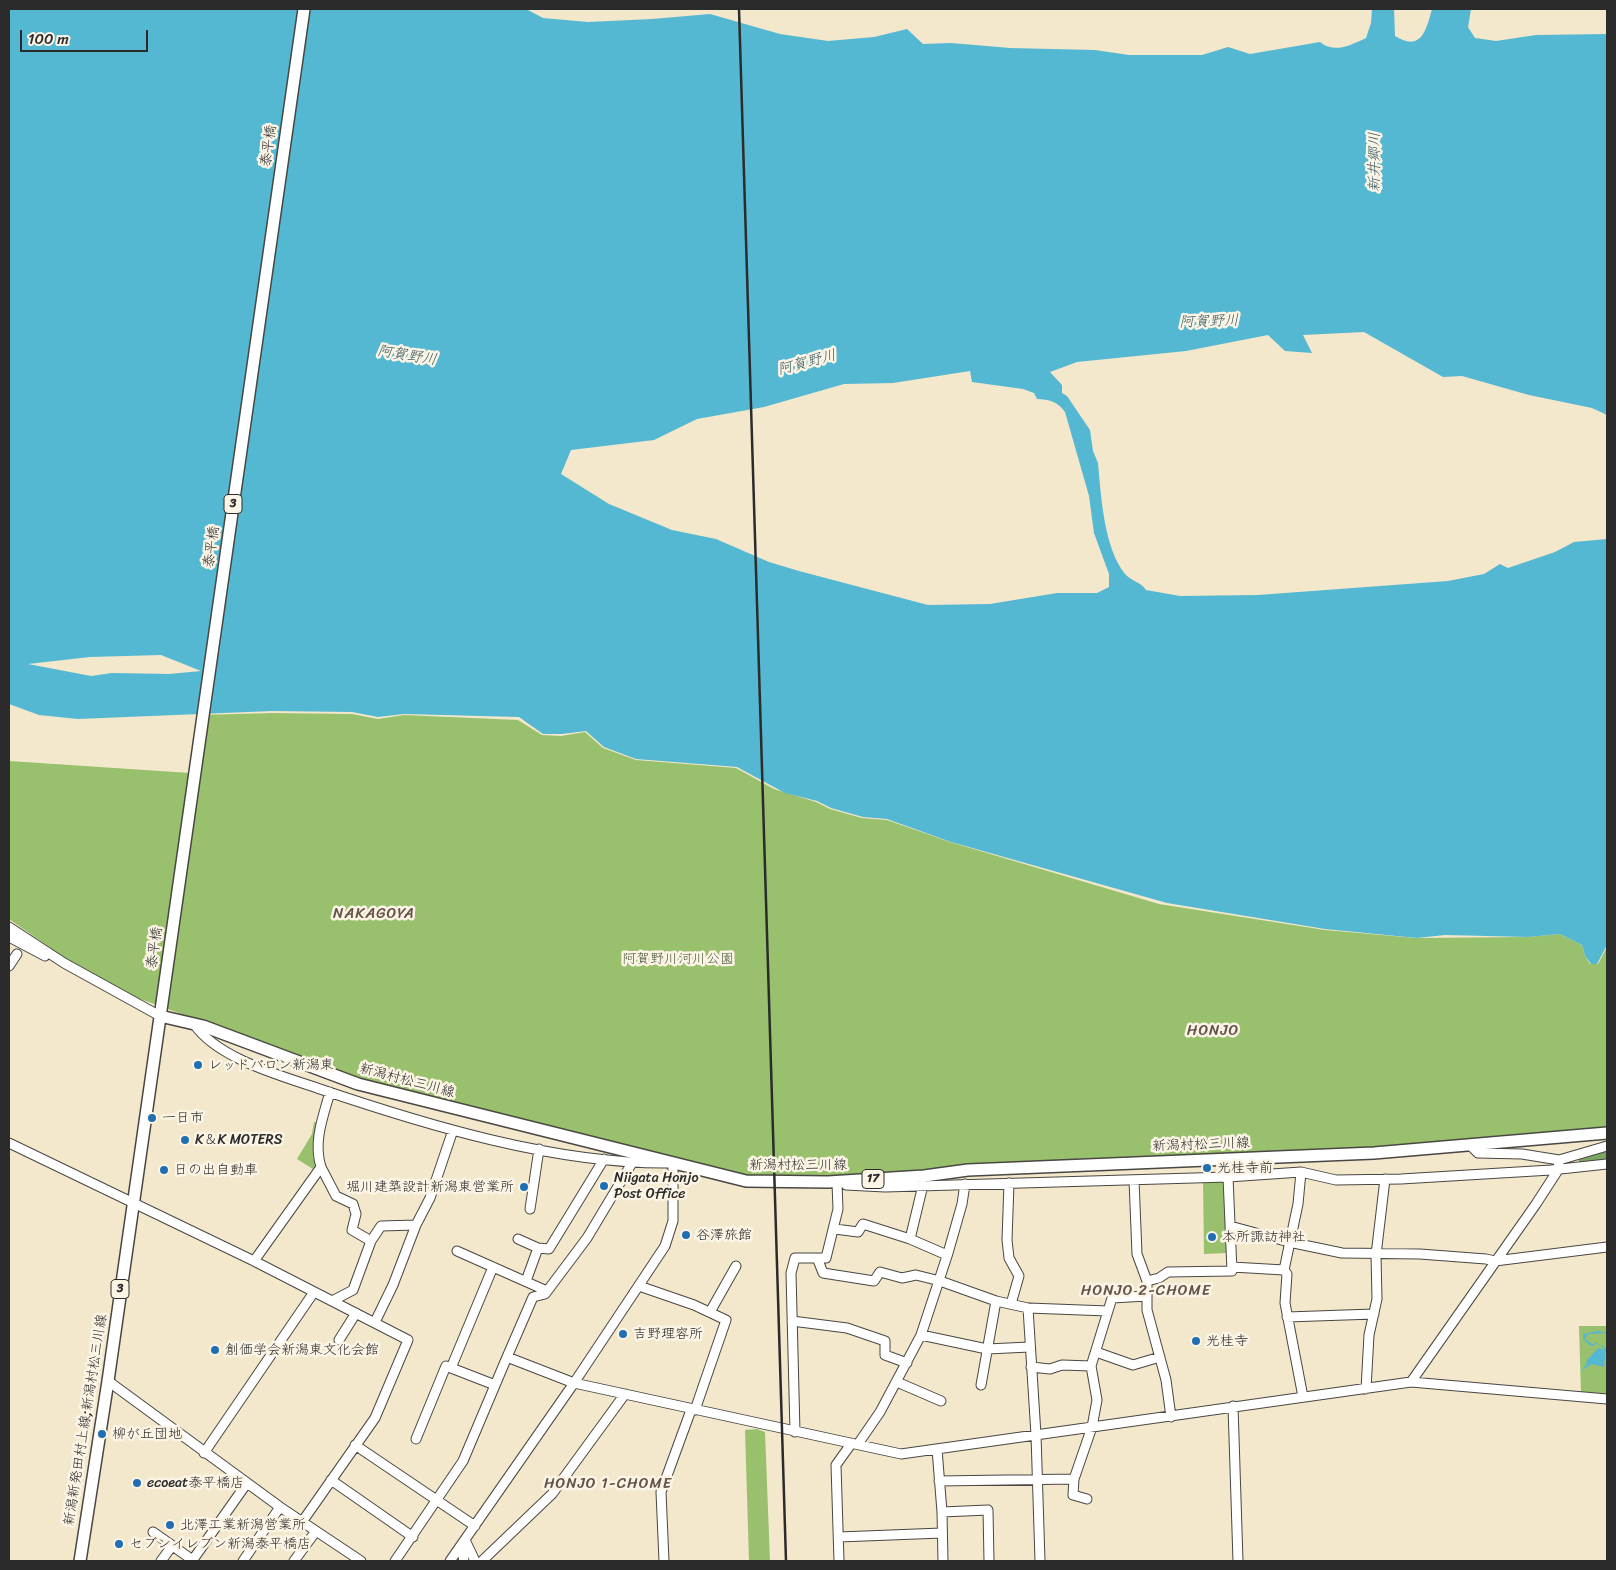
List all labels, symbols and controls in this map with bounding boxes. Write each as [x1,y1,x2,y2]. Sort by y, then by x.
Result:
scale bar [22,20,150,52]
text: 100 m [28,26,69,52]
street label: 泰平橋 [258,124,280,168]
water label: 新井郷川 [1366,132,1384,192]
water label: 阿賀野川 [1179,312,1239,332]
water label: 阿賀野川 [376,342,438,370]
water label: 阿賀野川 [776,347,838,379]
road number: 3 [224,494,242,514]
street label: 泰平橋 [201,525,223,569]
district label: NAKAGOYA [332,905,416,923]
street label: 泰平橋 [144,926,166,970]
park label: 阿賀野川河川公園 [622,951,734,967]
district label: HONJO [1186,1022,1240,1040]
place label: レッドバロン新潟東 [208,1057,334,1073]
marker: レッドバロン新潟東 [192,1059,204,1071]
street label: 新潟村松三川線 [357,1060,457,1102]
place label: 一日市 [162,1110,204,1126]
marker: 一日市 [146,1112,158,1124]
place label: K＆K MOTERS [195,1132,282,1148]
marker: K＆K MOTERS [179,1134,191,1146]
street label: 新潟村松三川線 [1152,1135,1250,1155]
street label: 新潟村松三川線 [749,1157,847,1173]
place label: 光桂寺前 [1217,1160,1273,1176]
place label: 日の出自動車 [174,1162,258,1178]
marker: 光桂寺前 [1201,1162,1213,1174]
marker: 日の出自動車 [158,1164,170,1176]
place label: Niigata Honjo Post Office [614,1170,699,1202]
road number: 17 [862,1170,884,1188]
place label: 堀川建築設計新潟東営業所 [346,1179,514,1195]
marker: Niigata Honjo Post Office [598,1180,610,1192]
marker: 堀川建築設計新潟東営業所 [518,1181,530,1193]
place label: 谷澤旅館 [696,1227,752,1243]
marker: 谷澤旅館 [680,1229,692,1241]
place label: 本所諏訪神社 [1222,1229,1306,1245]
marker: 本所諏訪神社 [1206,1231,1218,1243]
road number: 3 [111,1280,129,1298]
district label: HONJO 2-CHOME [1079,1282,1213,1300]
street label: 新潟新発田村上線;新潟村松三川線 [61,1313,111,1527]
place label: 吉野理容所 [633,1326,703,1342]
marker: 吉野理容所 [617,1328,629,1340]
place label: 光桂寺 [1206,1333,1248,1349]
marker: 光桂寺 [1190,1335,1202,1347]
place label: 創価学会新潟東文化会館 [225,1342,379,1358]
marker: 創価学会新潟東文化会館 [209,1344,221,1356]
place label: 柳が丘団地 [112,1426,182,1442]
marker: 柳が丘団地 [96,1428,108,1440]
place label: ecoeat泰平橋店 [147,1475,244,1491]
district label: HONJO 1-CHOME [542,1475,674,1493]
marker: ecoeat泰平橋店 [131,1477,143,1489]
place label: 北澤工業新潟営業所 [180,1517,306,1533]
marker: 北澤工業新潟営業所 [164,1519,176,1531]
place label: セブンイレブン新潟泰平橋店 [129,1536,311,1552]
marker: セブンイレブン新潟泰平橋店 [113,1538,125,1550]

